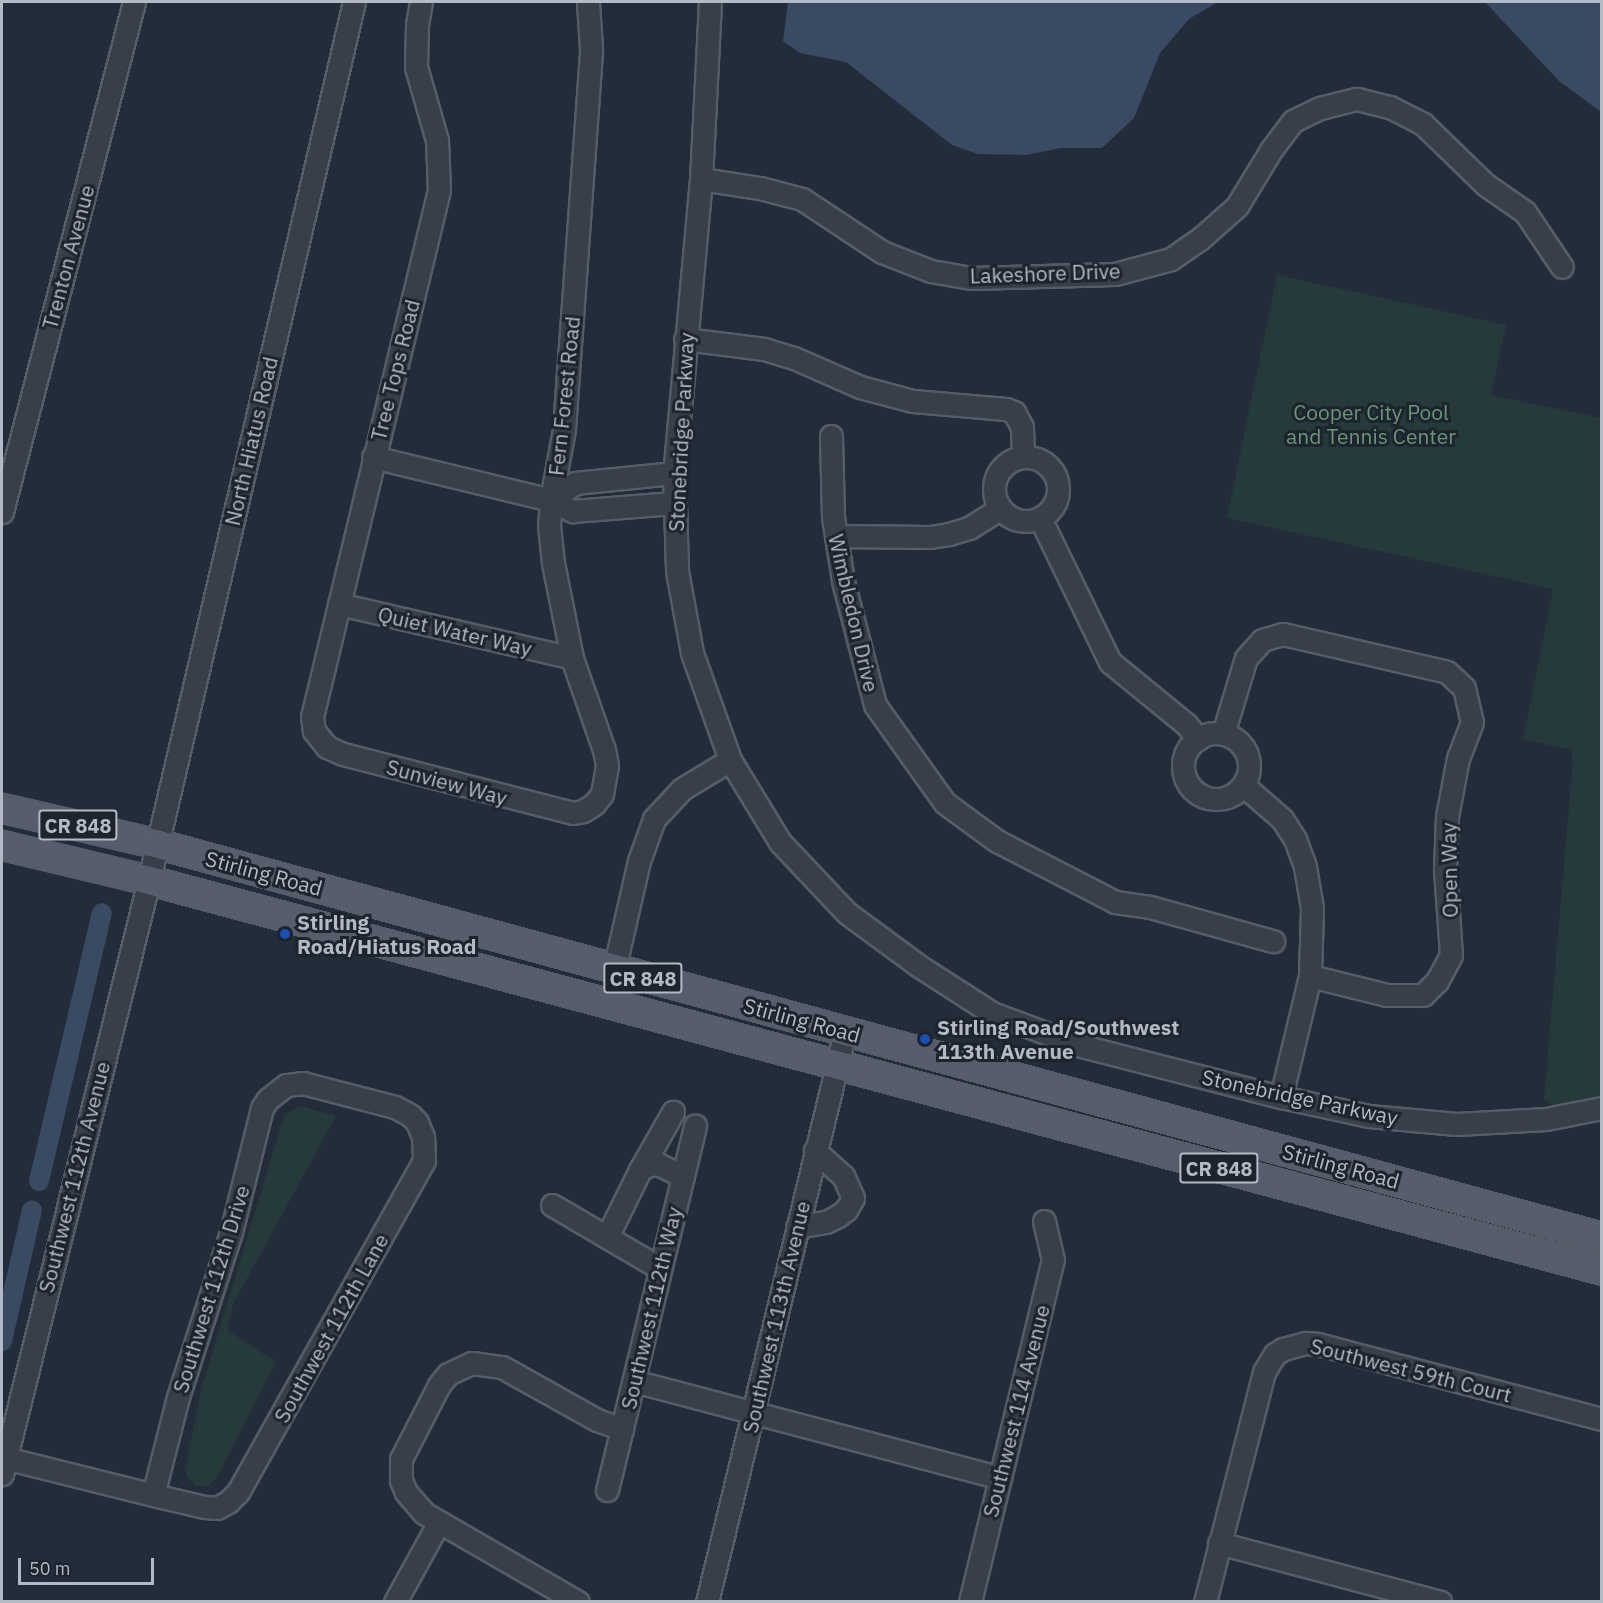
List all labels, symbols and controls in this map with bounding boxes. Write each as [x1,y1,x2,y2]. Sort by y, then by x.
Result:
street label: Trenton Avenue [37,182,99,332]
street label: Lakeshore Drive [969,258,1121,288]
street label: Tree Tops Road [365,297,425,443]
street label: Fern Forest Road [543,315,585,477]
street label: Stonebridge Parkway [663,332,699,532]
street label: North Hiatus Road [219,354,283,528]
park label: Cooper City Pool and Tennis Center [1286,399,1456,449]
street label: Wimbledon Drive [824,532,884,694]
street label: Quiet Water Way [376,601,534,661]
street label: Sunview Way [384,754,510,810]
road number: CR 848 [38,808,118,842]
street label: Open Way [1436,822,1462,918]
street label: Stirling Road [203,845,325,901]
place label: Stirling Road/Hiatus Road [297,909,477,959]
marker: Stirling Road/Hiatus Road [278,927,292,941]
road number: CR 848 [602,961,684,995]
street label: Stirling Road [741,992,863,1048]
place label: Stirling Road/Southwest 113th Avenue [937,1014,1179,1064]
marker: Stirling Road/Southwest 113th Avenue [918,1032,932,1046]
street label: Southwest 112th Avenue [33,1059,115,1295]
street label: Stonebridge Parkway [1200,1064,1400,1130]
street label: Stirling Road [1280,1138,1402,1194]
road number: CR 848 [1178,1151,1260,1185]
street label: Southwest 112th Drive [167,1182,255,1396]
street label: Southwest 113th Avenue [737,1199,815,1435]
street label: Southwest 112th Way [615,1204,687,1412]
street label: Southwest 112th Lane [269,1229,393,1427]
street label: Southwest 114 Avenue [977,1302,1055,1520]
street label: Southwest 59th Court [1308,1333,1514,1407]
scale bar [21,1546,158,1584]
text: 50 m [29,1557,71,1580]

